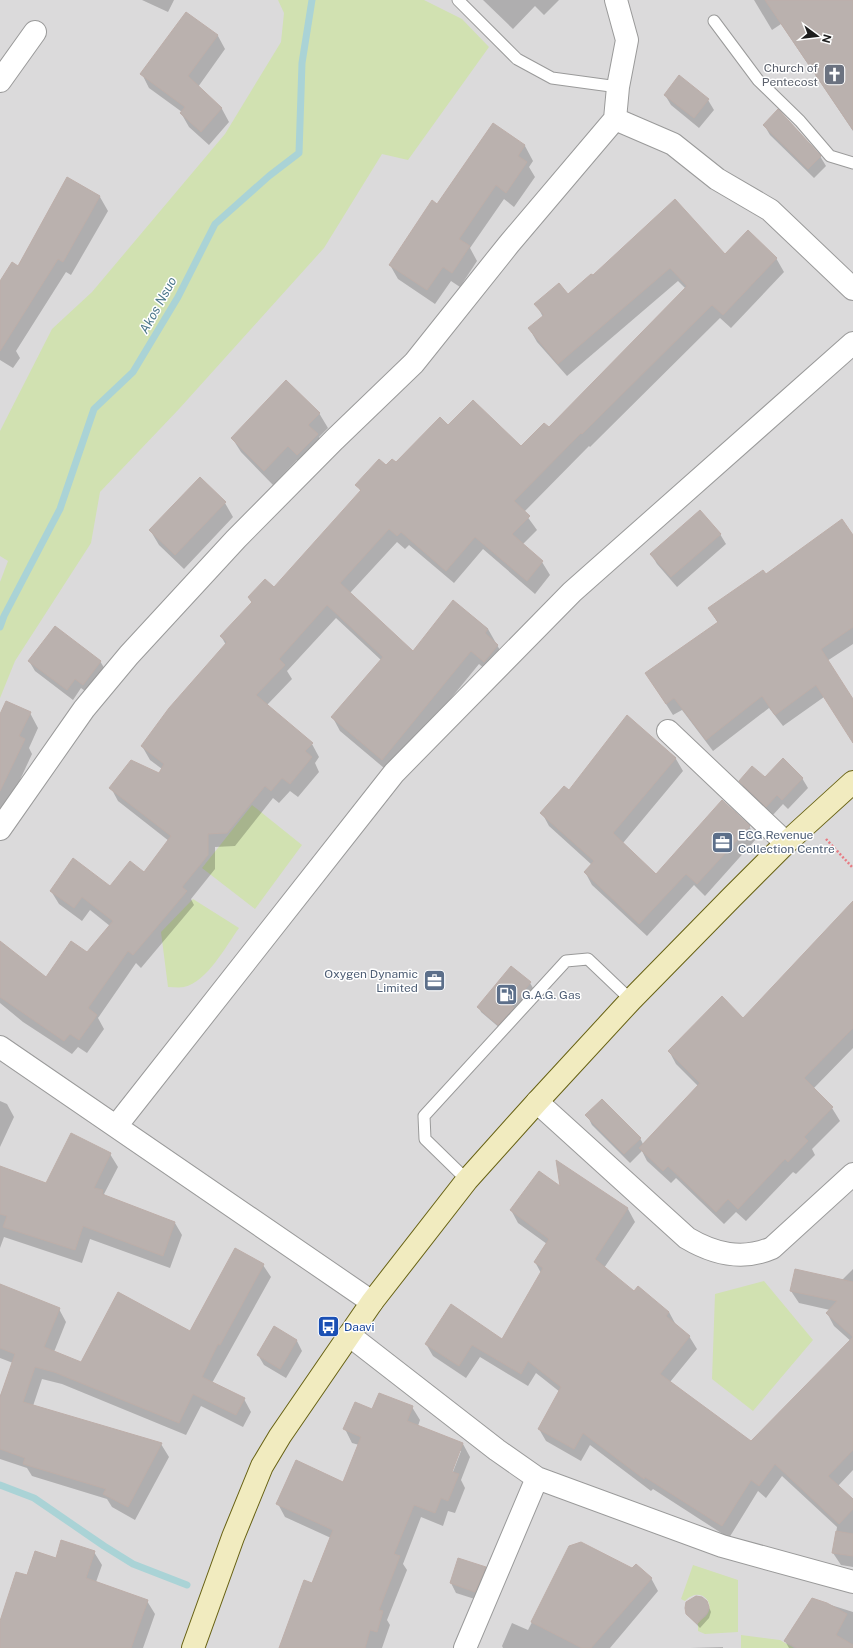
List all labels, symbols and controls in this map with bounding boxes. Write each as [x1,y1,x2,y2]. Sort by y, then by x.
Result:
north arrow [797,16,837,56]
text: N [820,33,834,44]
place label: Church of Pentecost [762,61,818,89]
church icon: Church of Pentecost [821,62,847,88]
water label: Akos Nsuo [136,274,180,336]
place label: ECG Revenue Collection Centre [738,828,835,856]
office icon: ECG Revenue Collection Centre [710,829,736,855]
place label: Oxygen Dynamic Limited [324,967,418,995]
office icon: Oxygen Dynamic Limited [421,968,447,994]
fuel station icon: G.A.G. Gas [494,982,520,1008]
place label: G.A.G. Gas [522,988,581,1002]
bus stop icon: Daavi [315,1314,341,1340]
place label: Daavi [344,1320,374,1334]

